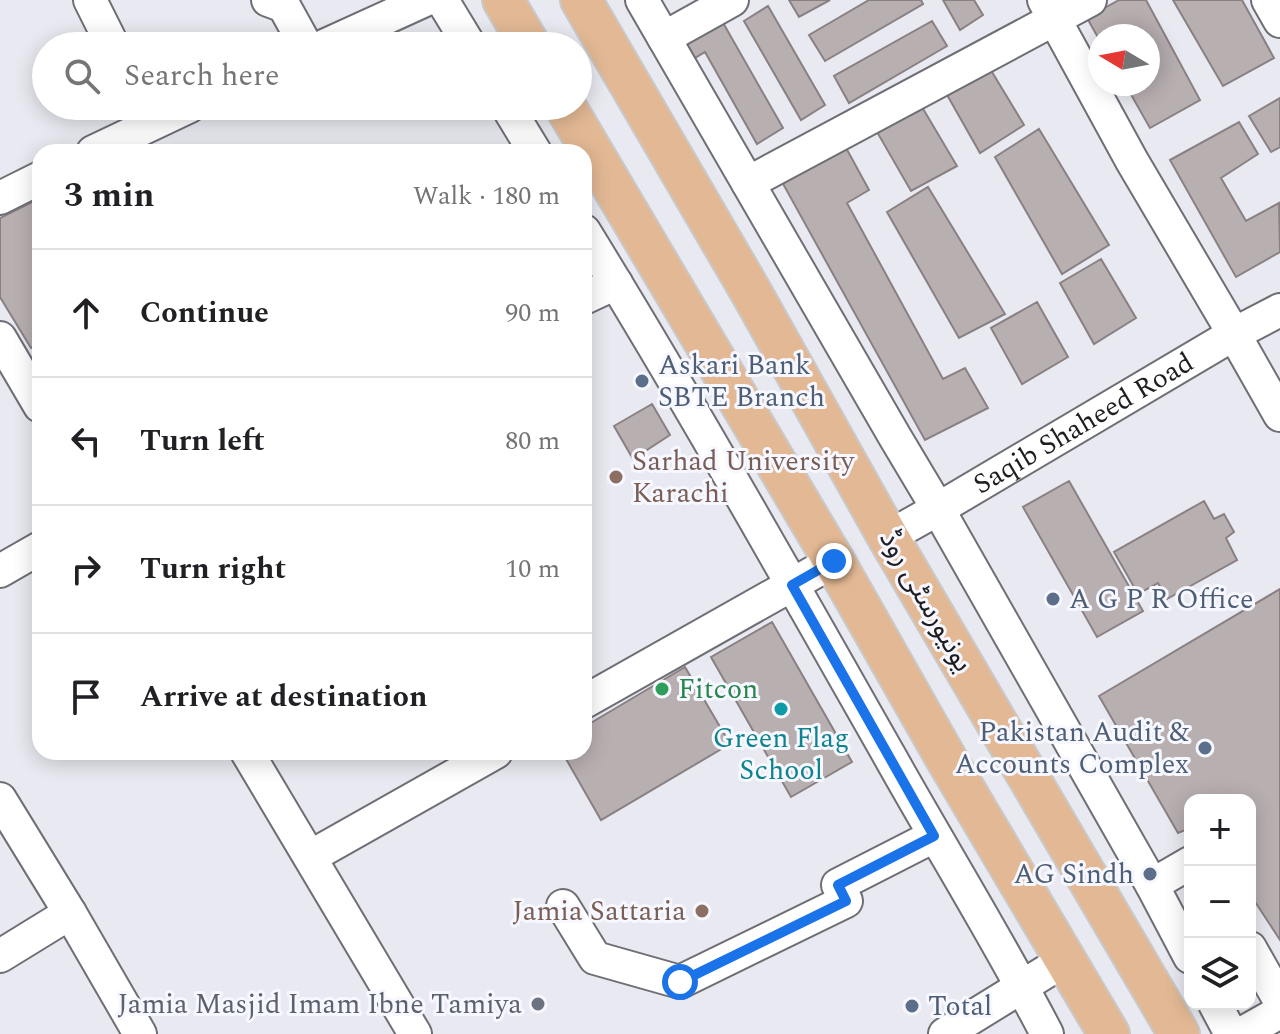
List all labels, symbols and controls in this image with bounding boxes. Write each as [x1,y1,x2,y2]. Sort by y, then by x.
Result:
north arrow [1088,24,1160,96]
search box [32,32,592,120]
text: Search here [124,53,280,99]
icon: search [60,54,104,98]
text: 3 min [64,170,154,222]
text: Walk · 180 m [413,176,560,216]
text: Continue [140,290,269,336]
icon: ahead [64,291,108,335]
text: 90 m [505,293,560,333]
street label: Saqib Shaheed Road [965,341,1202,505]
place label: Askari Bank SBTE Branch [658,344,825,419]
marker: Askari Bank SBTE Branch [633,372,651,390]
text: Turn left [140,418,265,464]
icon: left [64,419,108,463]
text: 80 m [505,421,560,461]
place label: Sarhad University Karachi [632,440,856,515]
marker: Sarhad University Karachi [607,468,625,486]
street label: یونیورسٹی روڈ [868,522,984,680]
route end [816,543,852,579]
text: Turn right [140,546,286,592]
icon: right [64,547,108,591]
text: 10 m [505,549,560,589]
place label: A G P R Office [1069,578,1254,621]
marker: A G P R Office [1044,590,1062,608]
place label: Fitcon [678,668,758,711]
text: Arrive at destination [140,674,427,720]
icon: arrive [64,675,108,719]
marker: Fitcon [653,680,671,698]
marker: Green Flag School [772,700,790,718]
place label: Pakistan Audit & Accounts Complex [955,711,1190,786]
place label: Green Flag School [713,717,849,792]
marker: Pakistan Audit & Accounts Complex [1196,739,1214,757]
map controls [1184,794,1256,1010]
button: + [1184,794,1256,866]
place label: AG Sindh [1013,853,1134,896]
marker: AG Sindh [1141,865,1159,883]
button: − [1184,866,1256,938]
place label: Jamia Sattaria [513,890,686,933]
marker: Jamia Sattaria [693,902,711,920]
button: layers [1184,938,1256,1010]
route start [662,964,698,1000]
place label: Jamia Masjid Imam Ibne Tamiya [118,983,522,1026]
place label: Total [928,985,992,1028]
marker: Jamia Masjid Imam Ibne Tamiya [529,995,547,1013]
marker: Total [903,997,921,1015]

